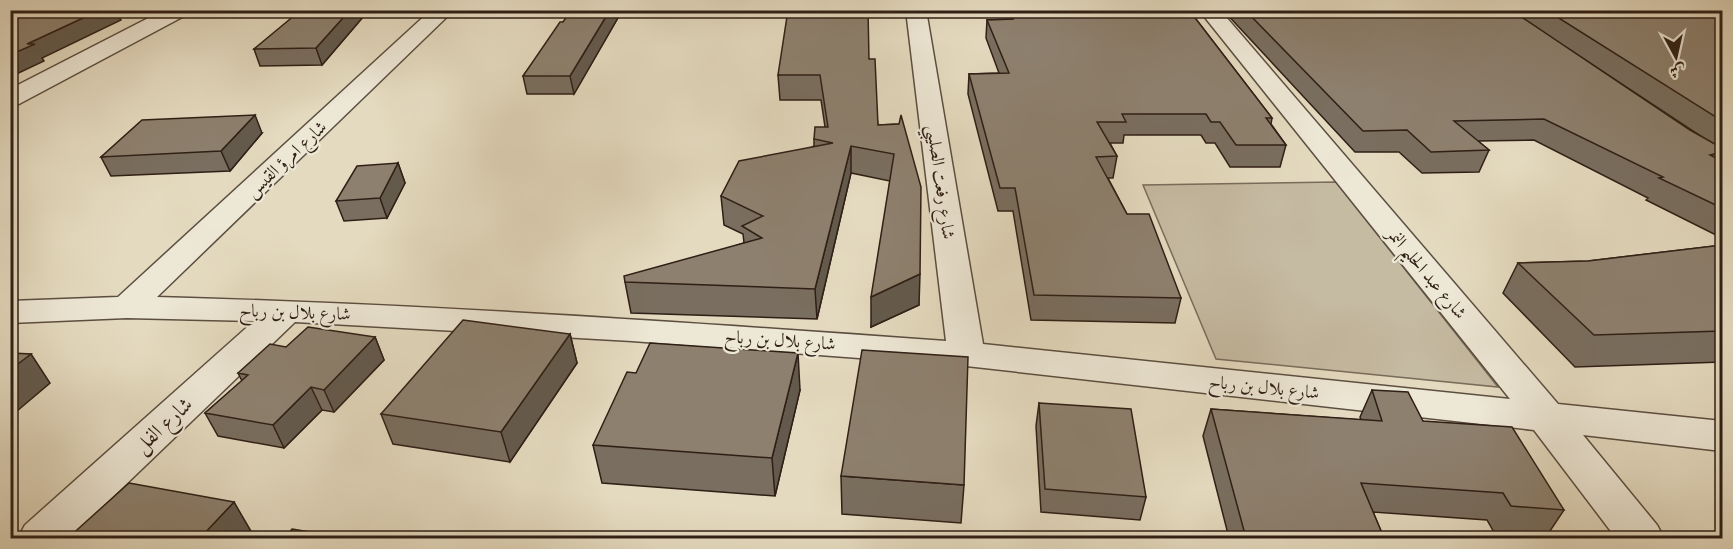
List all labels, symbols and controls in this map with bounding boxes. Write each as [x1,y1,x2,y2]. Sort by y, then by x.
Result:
north arrow [1646,27,1706,87]
text: ش [1669,59,1688,85]
street label: شارع امرؤ القيس [239,114,334,205]
street label: شارع رفعت الصليبي [916,123,963,241]
street label: شارع عبد الحليم النمر [1376,219,1474,328]
street label: شارع بلال بن رباح [239,296,351,330]
street label: شارع بلال بن رباح [723,322,837,360]
street label: شارع بلال بن رباح [1207,367,1321,409]
street label: شارع الفل [126,389,201,462]

